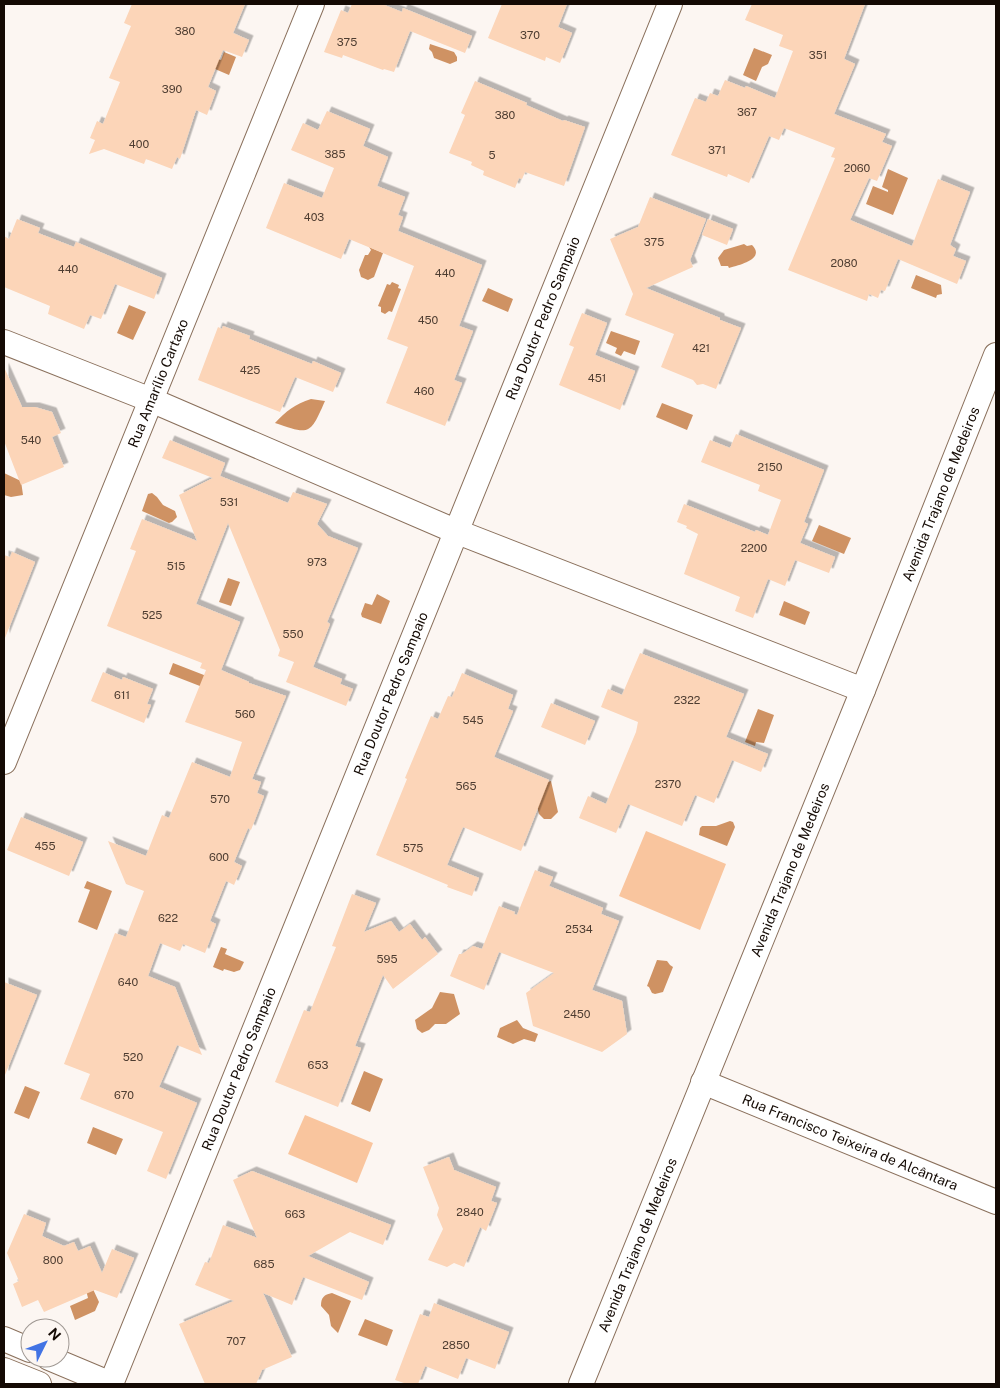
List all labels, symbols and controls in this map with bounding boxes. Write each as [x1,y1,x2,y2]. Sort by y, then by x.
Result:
house number: 380 [175,25,196,37]
house number: 370 [520,29,540,41]
house number: 375 [337,36,357,48]
house number: 351 [809,49,827,61]
house number: 390 [162,83,182,95]
house number: 367 [737,106,757,118]
house number: 380 [495,109,516,121]
house number: 400 [129,138,149,150]
house number: 371 [708,144,726,156]
house number: 385 [324,148,346,160]
house number: 5 [488,149,496,161]
house number: 2060 [844,162,871,174]
house number: 403 [304,211,324,223]
street label: Rua Doutor Pedro Sampaio [503,234,583,402]
house number: 375 [644,236,664,248]
house number: 2080 [831,257,858,269]
house number: 440 [58,263,79,275]
house number: 440 [435,267,456,279]
house number: 450 [418,314,439,326]
street label: Rua Amarílio Cartaxo [125,316,191,450]
house number: 421 [692,342,710,354]
house number: 425 [240,364,260,376]
house number: 451 [588,372,606,384]
house number: 460 [414,385,434,397]
street label: Avenida Trajano de Medeiros [899,404,983,584]
house number: 540 [21,434,42,446]
house number: 2150 [758,461,783,473]
house number: 531 [220,496,238,508]
house number: 2200 [741,542,768,554]
house number: 973 [307,556,327,568]
house number: 515 [167,560,185,572]
house number: 525 [142,609,162,621]
street label: Rua Doutor Pedro Sampaio [350,609,431,778]
house number: 550 [283,628,304,640]
house number: 611 [114,689,130,701]
house number: 2322 [674,694,701,706]
house number: 560 [235,708,256,720]
house number: 545 [463,714,483,726]
house number: 2370 [655,778,681,790]
house number: 565 [456,780,476,792]
street label: Avenida Trajano de Medeiros [747,780,832,959]
house number: 570 [210,793,230,805]
house number: 455 [35,840,55,852]
house number: 575 [403,842,423,854]
house number: 600 [209,851,229,863]
house number: 622 [158,912,178,924]
house number: 2534 [565,923,593,935]
house number: 595 [377,953,397,965]
house number: 640 [118,976,139,988]
street label: Rua Doutor Pedro Sampaio [198,985,279,1153]
house number: 2450 [563,1008,591,1020]
house number: 520 [123,1051,143,1063]
house number: 653 [308,1059,328,1071]
house number: 670 [114,1089,134,1101]
street label: Rua Francisco Teixeira de Alcântara [740,1091,960,1194]
street label: Avenida Trajano de Medeiros [595,1156,680,1334]
house number: 2840 [456,1206,484,1218]
house number: 663 [285,1208,305,1220]
house number: 800 [43,1254,63,1266]
house number: 685 [254,1258,274,1270]
north arrow [20,1318,70,1368]
text: N [45,1325,64,1344]
house number: 707 [226,1335,246,1347]
house number: 2850 [442,1339,470,1351]

